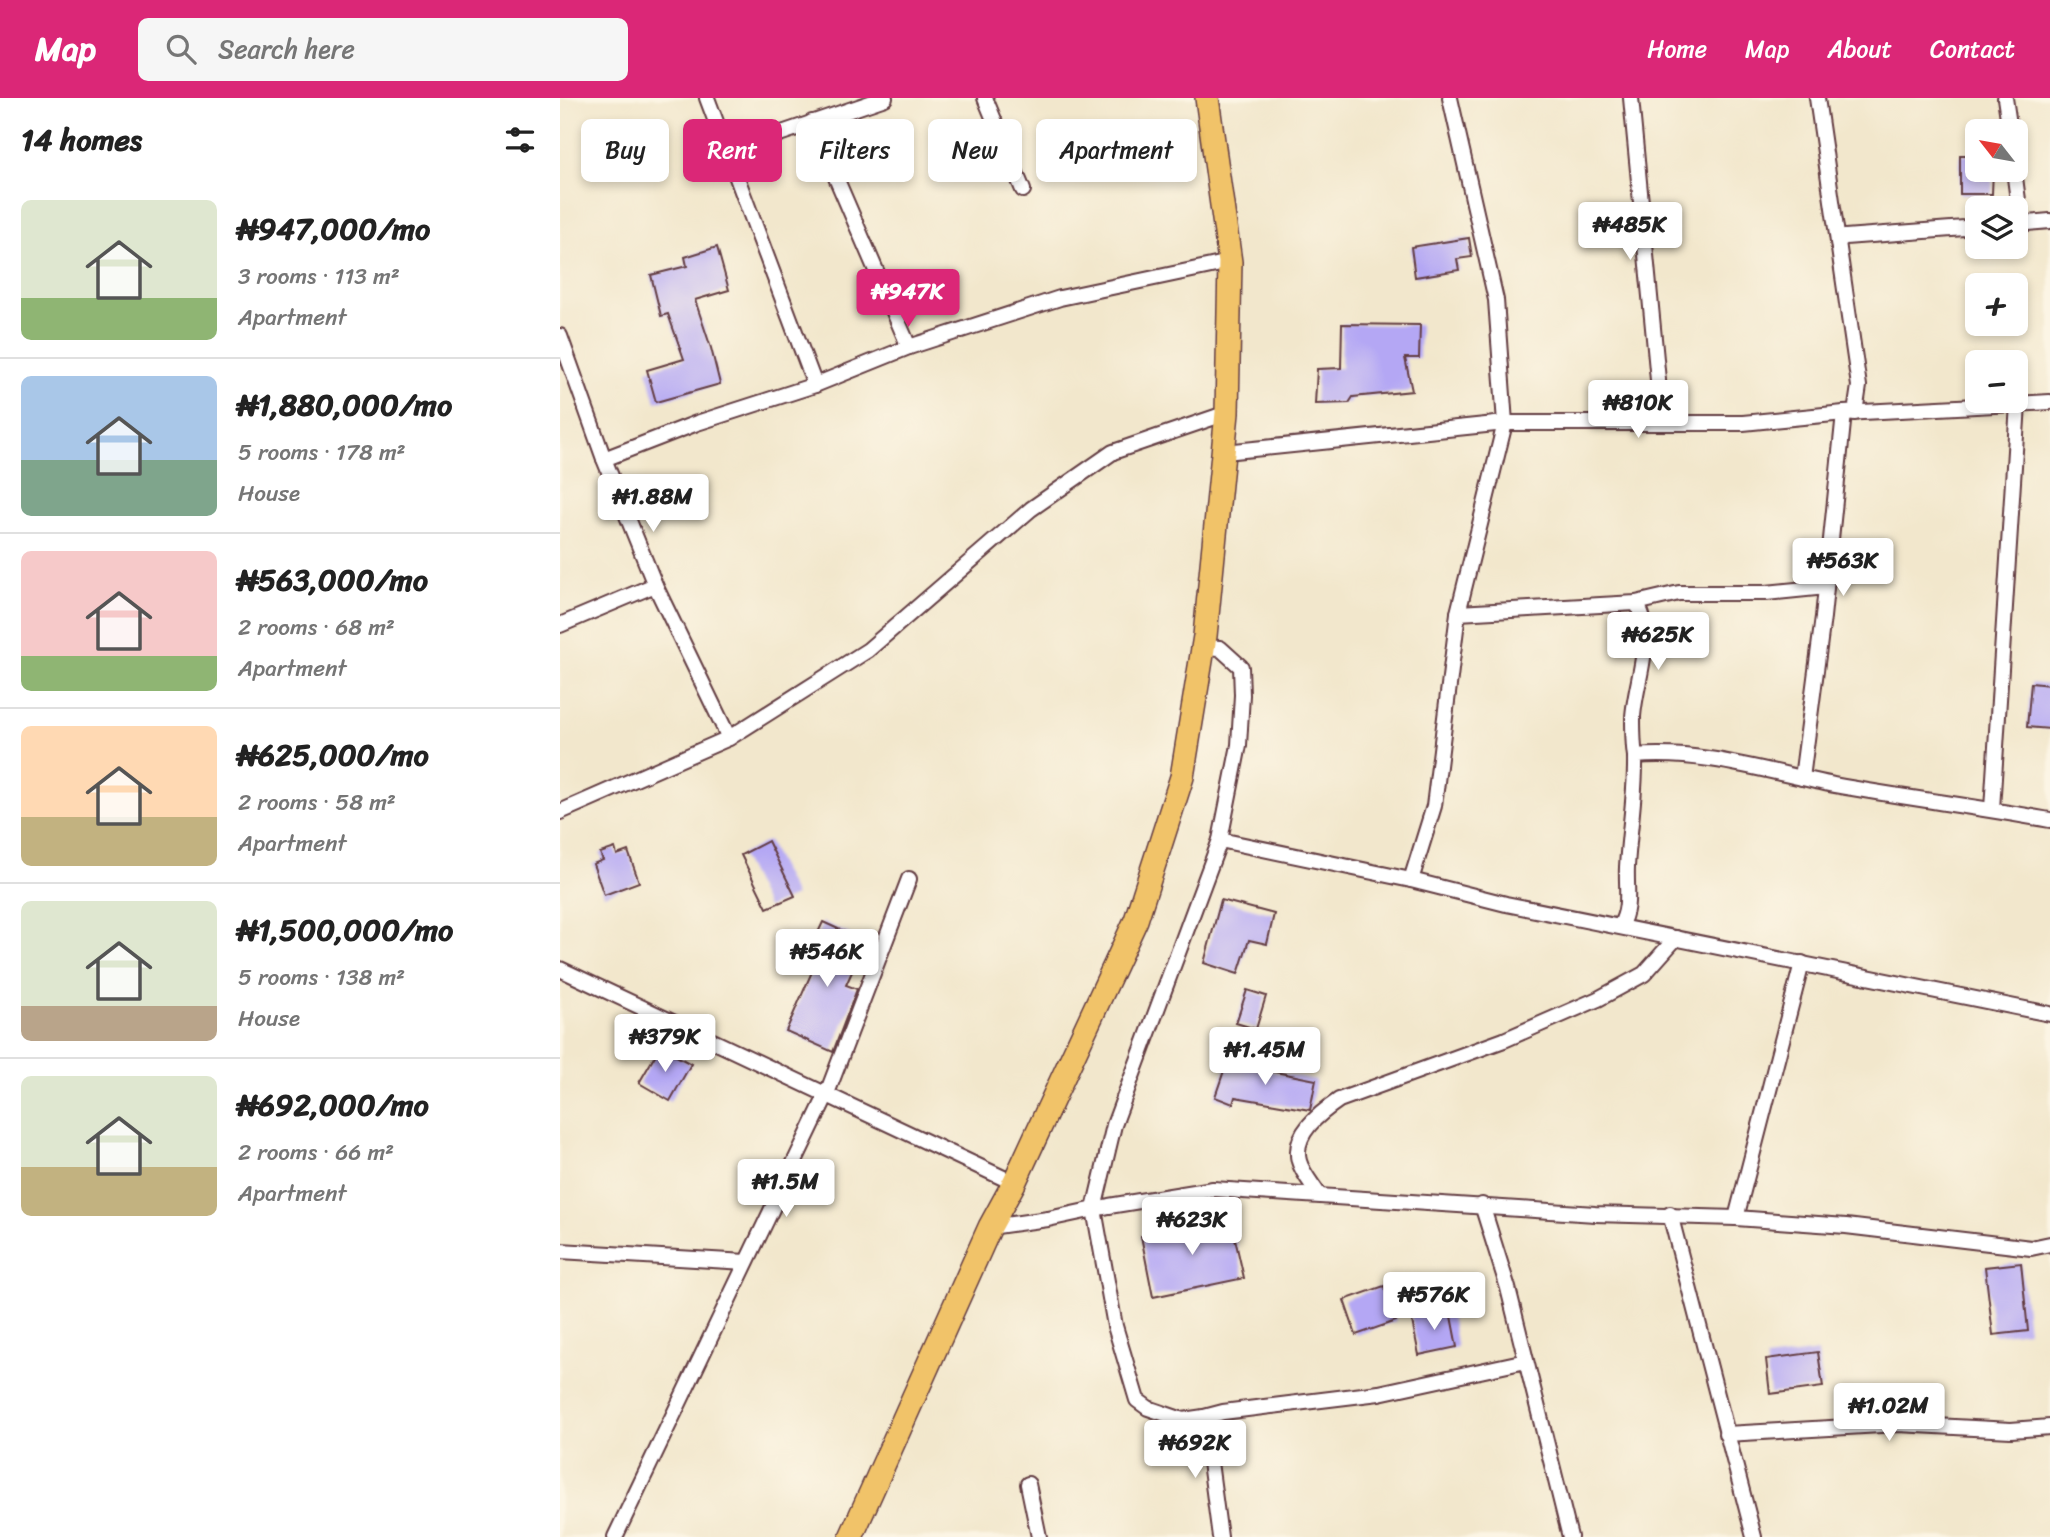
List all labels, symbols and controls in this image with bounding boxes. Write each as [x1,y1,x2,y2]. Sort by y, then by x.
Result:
search box [138,18,628,81]
text: Map [35,20,96,78]
text: Search here [218,26,355,72]
text: Home [1647,28,1707,70]
text: Map [1745,28,1789,70]
text: About [1827,28,1892,70]
text: Contact [1930,28,2015,70]
icon: search [162,30,200,68]
text: 14 homes [21,113,142,167]
chip: Buy [581,119,669,182]
chip: Rent [683,119,782,182]
chip: Filters [796,119,914,182]
chip: New [928,119,1022,182]
chip: Apartment [1036,119,1197,182]
north arrow [1965,119,2028,182]
map controls [1965,119,2028,413]
icon: filters [501,121,539,159]
button: layers [1965,196,2028,259]
text: ₦947,000/mo [238,202,430,256]
pin: ₦485K [1581,202,1679,262]
text: ₦485K [1594,204,1666,245]
icon: home [77,228,161,312]
text: 3 rooms · 113 m² [238,256,400,297]
pin: ₦947K [859,270,957,329]
text: ₦947K [873,271,943,312]
button: + [1965,273,2028,336]
text: Apartment [238,297,347,338]
button: − [1965,350,2028,413]
text: ₦1,880,000/mo [238,378,452,432]
pin: ₦810K [1589,380,1687,440]
text: ₦810K [1604,382,1672,423]
icon: home [77,404,161,488]
text: 5 rooms · 178 m² [238,432,406,473]
text: House [238,473,300,514]
pin: ₦1.88M [596,474,710,534]
text: ₦1.88M [614,476,692,517]
pin: ₦563K [1794,538,1892,598]
text: ₦563K [1808,540,1878,581]
text: ₦563,000/mo [238,553,428,607]
icon: home [77,579,161,663]
text: 2 rooms · 68 m² [238,607,395,648]
pin: ₦625K [1609,612,1707,672]
text: ₦625K [1623,614,1693,655]
text: Apartment [238,648,347,689]
text: ₦625,000/mo [238,728,429,782]
icon: home [77,754,161,838]
text: 2 rooms · 58 m² [238,782,396,823]
text: Apartment [238,823,347,864]
text: ₦1,500,000/mo [238,903,453,957]
icon: home [77,929,161,1013]
pin: ₦546K [778,930,876,989]
text: ₦546K [792,931,862,972]
text: 5 rooms · 138 m² [238,957,405,998]
text: House [238,998,300,1039]
pin: ₦379K [616,1014,714,1074]
text: ₦379K [630,1016,700,1057]
pin: ₦1.45M [1208,1028,1322,1087]
text: ₦1.45M [1225,1029,1305,1070]
text: ₦692,000/mo [238,1078,429,1132]
icon: home [77,1104,161,1188]
text: 2 rooms · 66 m² [238,1132,394,1173]
pin: ₦1.5M [737,1160,835,1219]
text: ₦1.5M [754,1161,818,1202]
text: Apartment [238,1173,347,1214]
pin: ₦623K [1143,1198,1241,1257]
text: ₦623K [1158,1199,1226,1240]
pin: ₦576K [1385,1272,1483,1332]
text: ₦576K [1399,1274,1469,1315]
pin: ₦1.02M [1832,1384,1946,1443]
text: ₦1.02M [1850,1385,1928,1426]
pin: ₦692K [1146,1420,1244,1480]
text: ₦692K [1160,1422,1230,1463]

